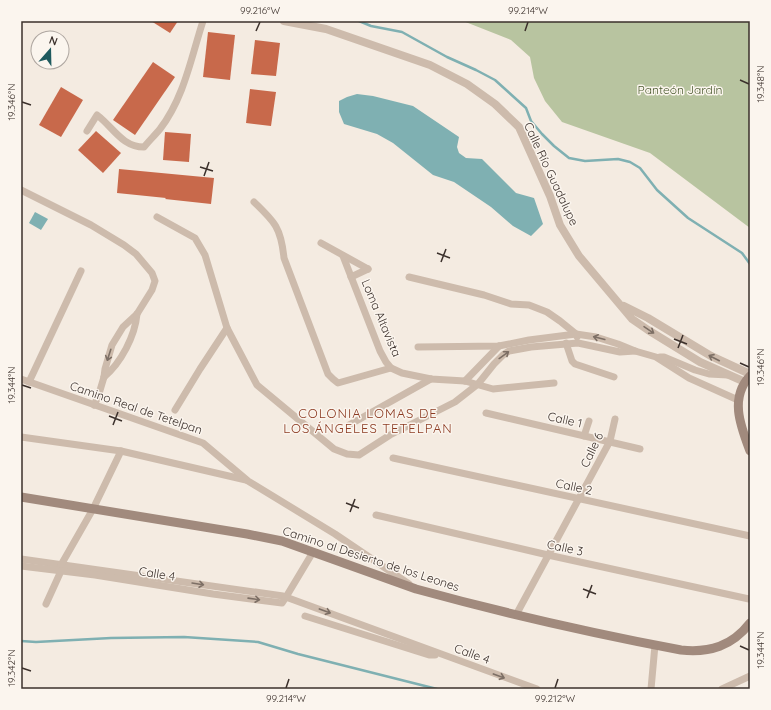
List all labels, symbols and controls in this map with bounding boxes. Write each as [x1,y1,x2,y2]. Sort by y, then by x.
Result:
text: 99.216°W [240,4,280,17]
text: 99.214°W [508,4,548,17]
north arrow [30,30,70,70]
text: N [47,33,60,49]
text: 19.348°N [754,65,767,103]
park label: Panteón Jardín [638,82,722,97]
text: 19.346°N [5,83,18,121]
street label: Calle Río Guadalupe [521,120,582,228]
street label: Loma Altavista [358,277,405,359]
one-way arrow [643,326,654,334]
one-way arrow [592,334,605,342]
text: 19.346°N [754,348,767,386]
one-way arrow [104,349,112,361]
one-way arrow [498,351,509,360]
one-way arrow [709,353,721,361]
text: 19.344°N [5,366,18,404]
street label: Camino Real de Tetelpan [68,378,204,437]
district label: COLONIA LOMAS DE LOS ÁNGELES TETELPAN [283,405,453,436]
street label: Calle 1 [546,408,584,431]
street label: Calle 6 [577,429,606,470]
street label: Calle 2 [554,475,594,498]
street label: Camino al Desierto de los Leones [281,523,462,594]
street label: Calle 3 [546,536,585,559]
street label: Calle 4 [138,563,176,584]
one-way arrow [191,580,204,588]
one-way arrow [247,595,260,603]
one-way arrow [318,607,330,615]
text: 19.344°N [754,631,767,669]
street label: Calle 4 [452,640,492,667]
text: 19.342°N [5,649,18,687]
one-way arrow [493,672,505,680]
text: 99.214°W [266,692,306,705]
text: 99.212°W [535,692,575,705]

